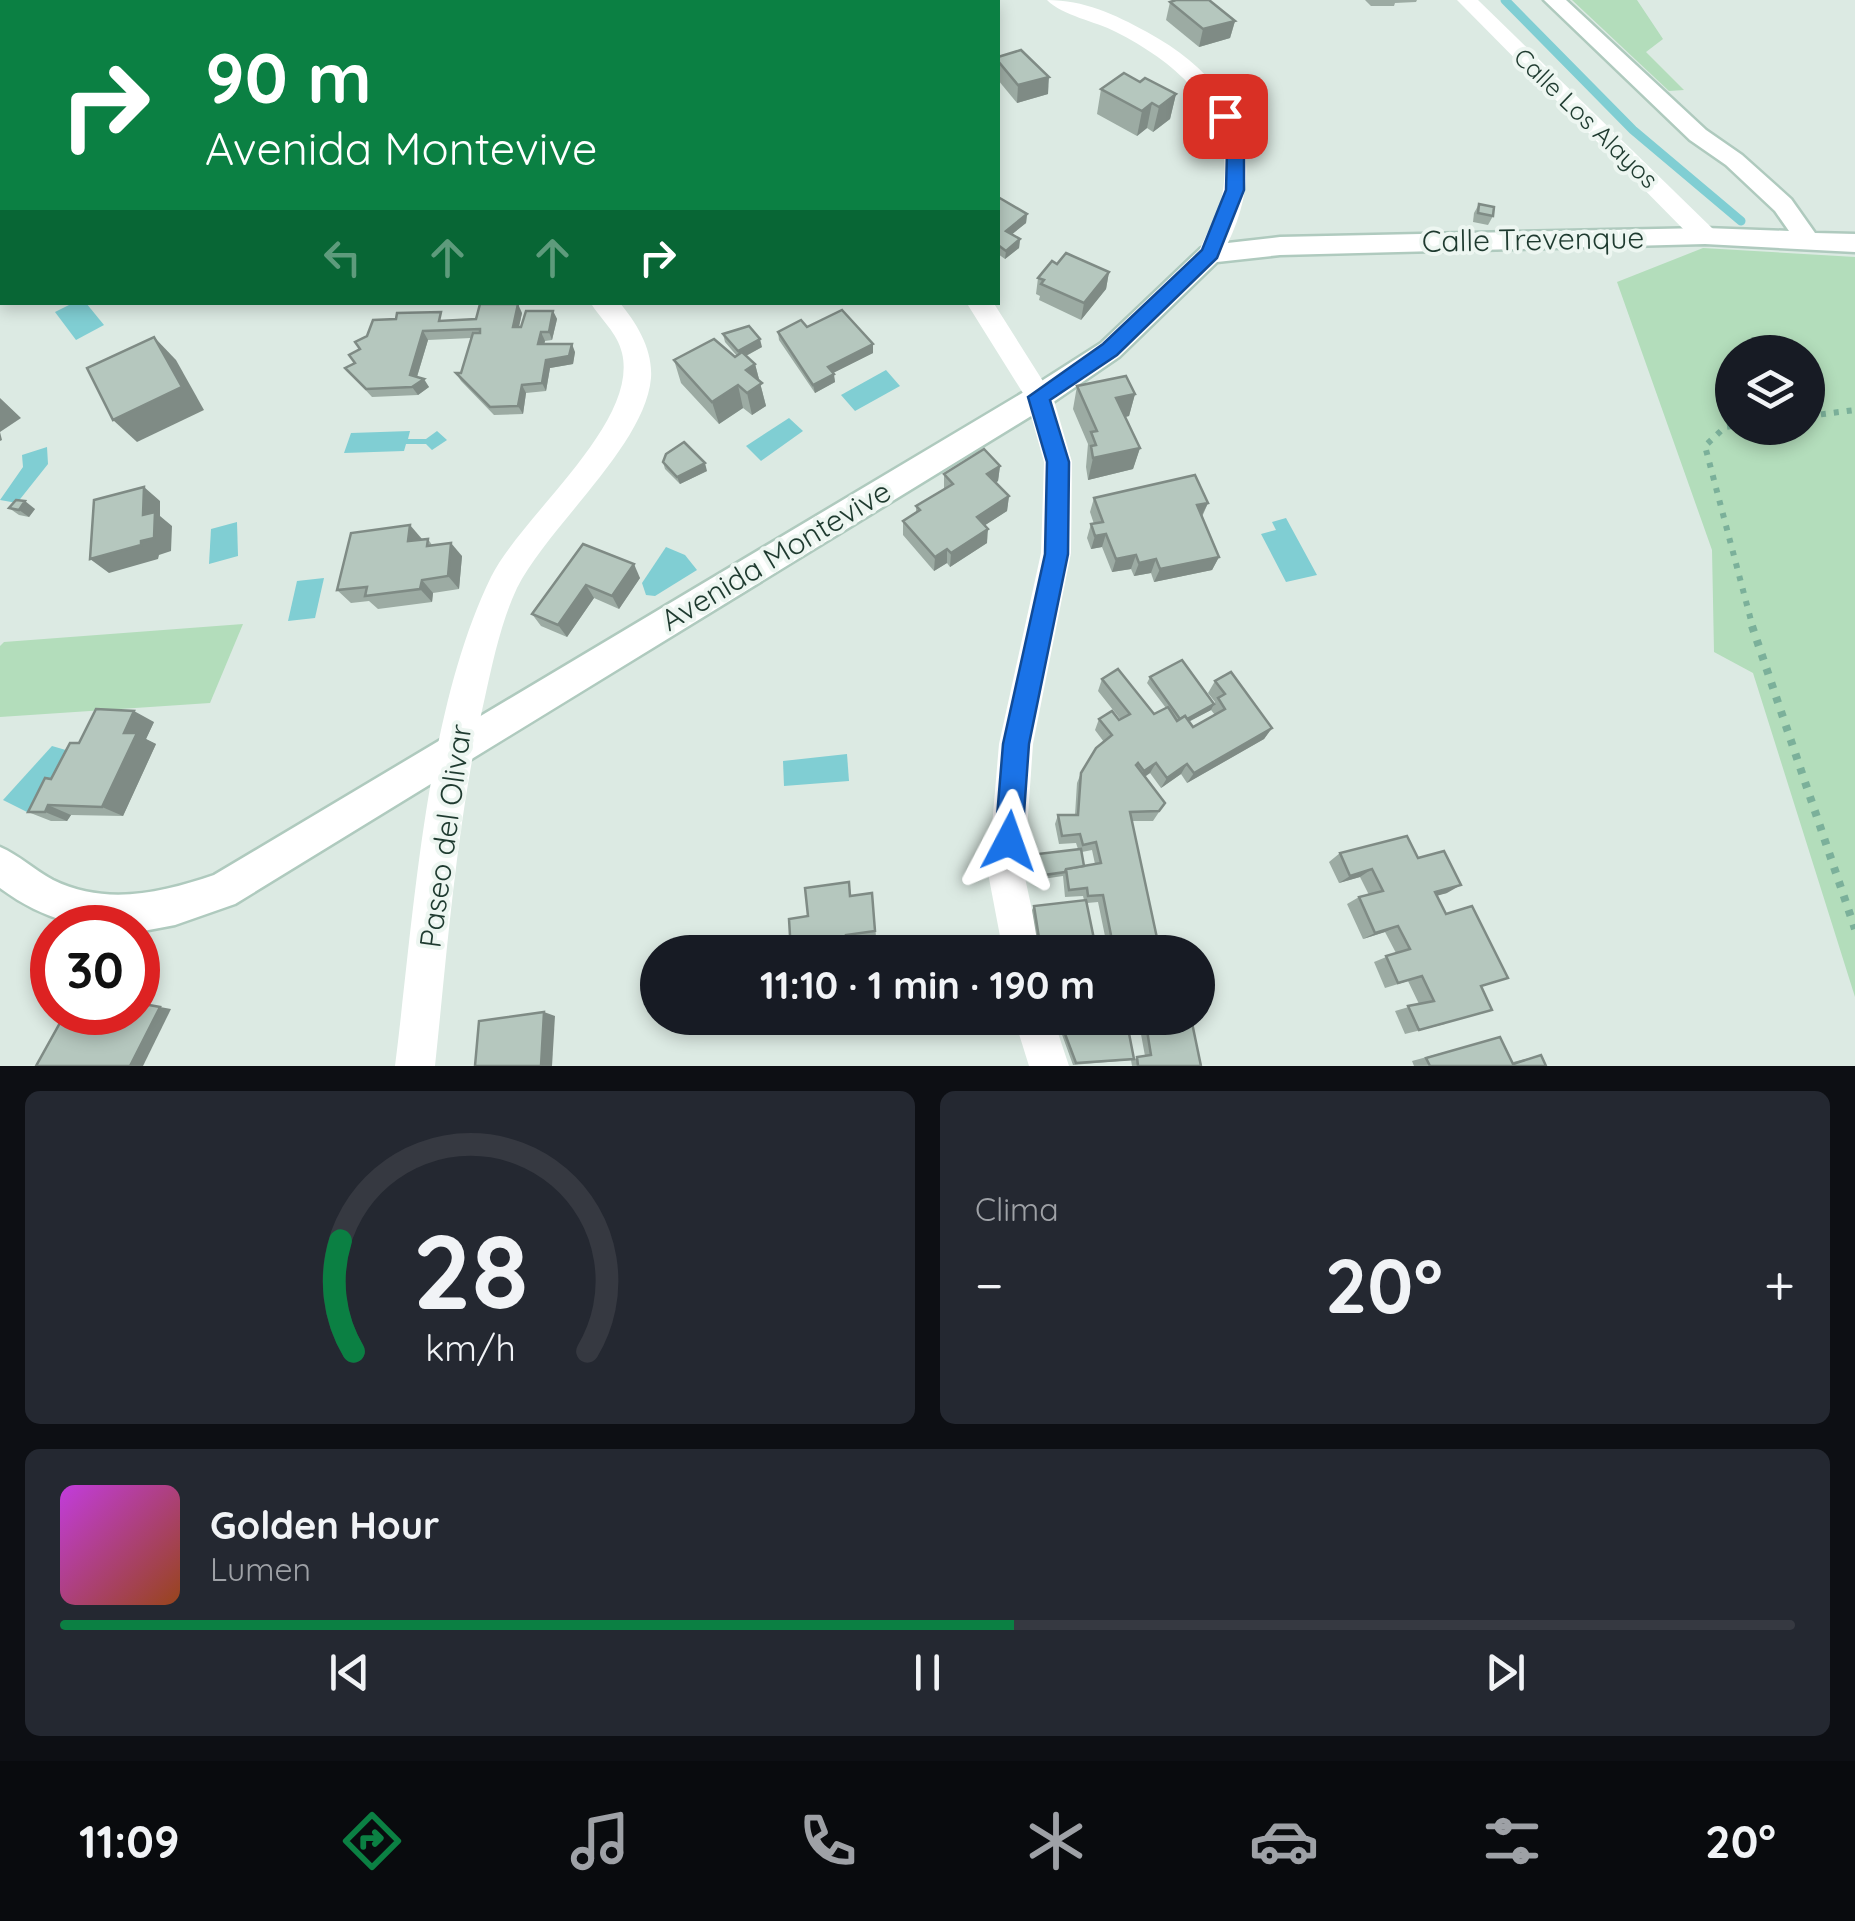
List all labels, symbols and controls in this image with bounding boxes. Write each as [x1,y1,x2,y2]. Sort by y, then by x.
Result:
text: 90 m [205,33,372,121]
icon: right [40,40,170,170]
street label: Calle Los Alayos [1508,41,1665,194]
pin [1183,74,1268,159]
icon: arrive [1198,89,1253,144]
text: Avenida Montevive [205,120,597,176]
street label: Calle Trevenque [1421,218,1645,260]
icon: left [315,230,370,285]
icon: ahead [420,230,475,285]
icon: ahead [525,230,580,285]
icon: right [630,230,685,285]
map controls [1715,335,1825,445]
button: layers [1715,335,1825,445]
street label: Avenida Montevive [654,471,897,639]
street label: Paseo del Olivar [411,721,480,950]
position arrow [957,789,1061,893]
speed limit sign: 30 [30,905,160,1035]
text: 11:10 · 1 min · 190 m [760,961,1095,1009]
text: Clima [975,1189,1059,1229]
text: 28 [412,1205,528,1335]
text: 20° [1325,1238,1443,1332]
text: − [975,1250,1004,1319]
text: + [1764,1250,1795,1319]
text: km/h [425,1325,515,1370]
text: Golden Hour [210,1501,439,1549]
text: Lumen [210,1549,311,1589]
icon: previous [322,1645,377,1700]
icon: pause [900,1645,955,1700]
icon: next [1478,1645,1533,1700]
icon: directions [337,1806,407,1876]
icon: music [565,1806,635,1876]
icon: phone [793,1806,863,1876]
icon: climate [1021,1806,1091,1876]
icon: car [1249,1806,1319,1876]
icon: filters [1477,1806,1547,1876]
text: 11:09 [79,1813,179,1869]
text: 20° [1705,1813,1776,1869]

